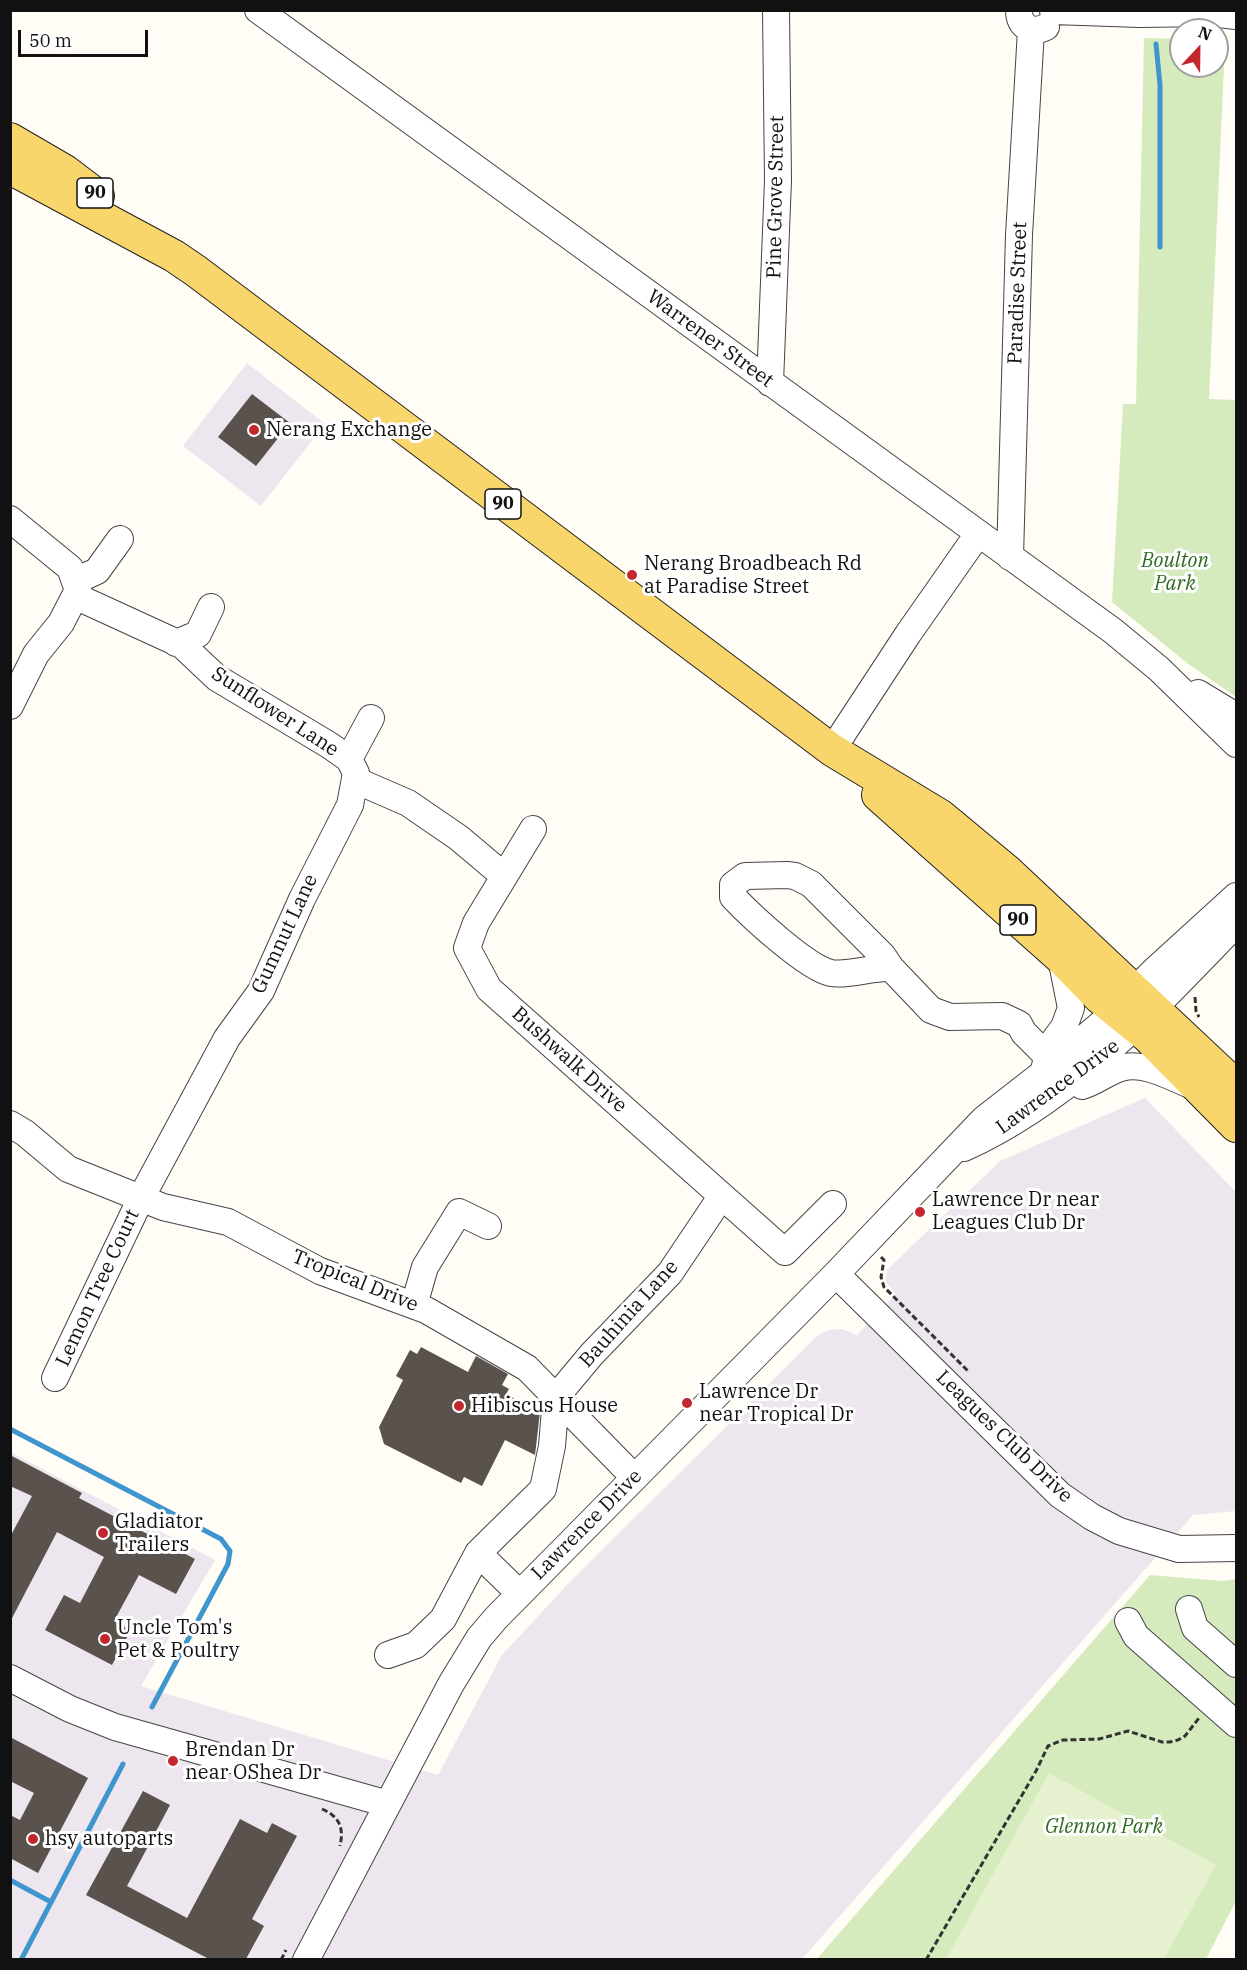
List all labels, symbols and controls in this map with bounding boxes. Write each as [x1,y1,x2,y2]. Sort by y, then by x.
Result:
scale bar [21,18,152,56]
north arrow [1169,18,1229,78]
text: N [1195,22,1215,45]
text: 50 m [29,29,72,52]
street label: Pine Grove Street [763,115,789,279]
road number: 90 [77,178,113,208]
street label: Paradise Street [1004,221,1032,365]
street label: Warrener Street [642,285,778,393]
place label: Nerang Exchange [266,418,432,442]
marker: Nerang Exchange [247,423,261,437]
road number: 90 [485,489,521,519]
park label: Boulton Park [1141,549,1209,596]
place label: Nerang Broadbeach Rd at Paradise Street [644,552,862,599]
marker: Nerang Broadbeach Rd at Paradise Street [625,568,639,582]
street label: Sunflower Lane [207,662,343,762]
street label: Gumnut Lane [247,870,323,998]
road number: 90 [1000,905,1036,935]
street label: Bushwalk Drive [506,1002,632,1118]
street label: Lawrence Drive [992,1034,1124,1140]
place label: Lawrence Dr near Leagues Club Dr [932,1188,1099,1235]
marker: Lawrence Dr near Leagues Club Dr [913,1205,927,1219]
street label: Lemon Tree Court [51,1206,145,1370]
street label: Tropical Drive [289,1245,421,1317]
street label: Bauhinia Lane [574,1255,684,1373]
street label: Leagues Club Drive [931,1366,1077,1508]
place label: Lawrence Dr near Tropical Dr [699,1380,853,1427]
place label: Hibiscus House [471,1394,618,1418]
marker: Lawrence Dr near Tropical Dr [680,1396,694,1410]
marker: Hibiscus House [452,1399,466,1413]
street label: Lawrence Drive [527,1465,647,1585]
place label: Gladiator Trailers [115,1510,203,1557]
marker: Gladiator Trailers [96,1526,110,1540]
place label: Uncle Tom's Pet & Poultry [117,1616,239,1663]
marker: Uncle Tom's Pet & Poultry [98,1632,112,1646]
place label: Brendan Dr near OShea Dr [185,1738,321,1785]
marker: Brendan Dr near OShea Dr [166,1754,180,1768]
park label: Glennon Park [1045,1815,1163,1839]
place label: hsy autoparts [45,1827,173,1851]
marker: hsy autoparts [26,1832,40,1846]

